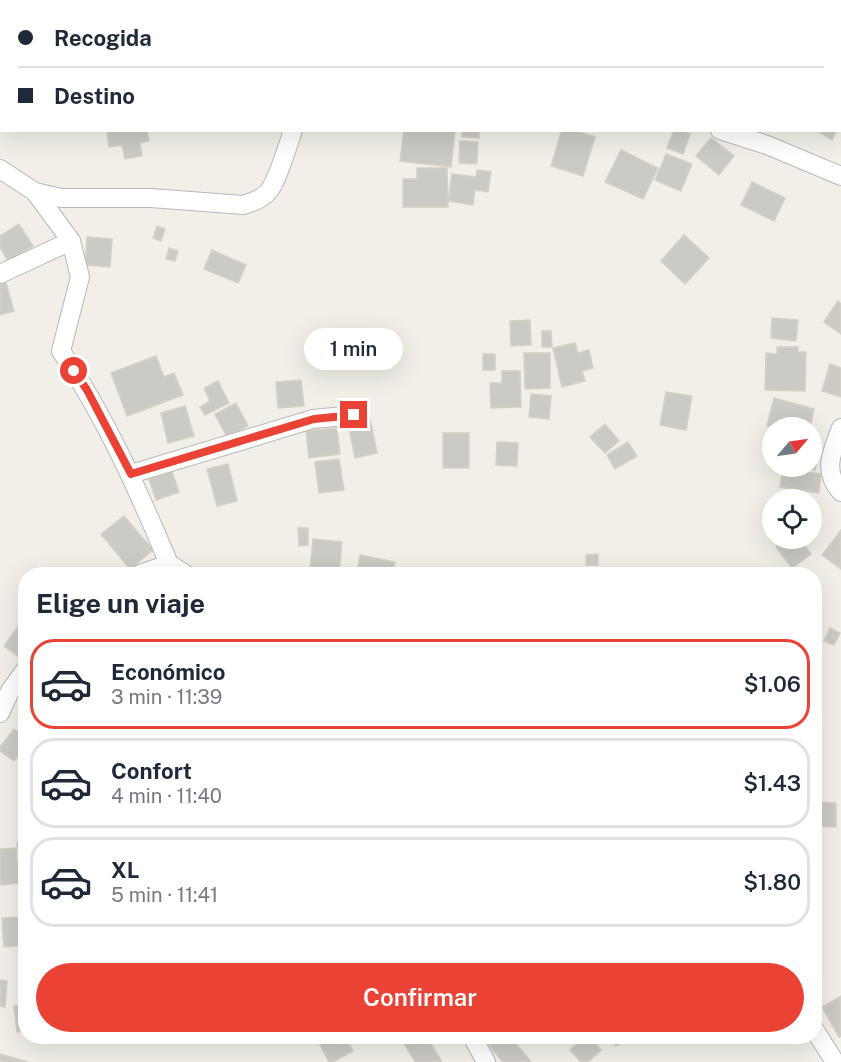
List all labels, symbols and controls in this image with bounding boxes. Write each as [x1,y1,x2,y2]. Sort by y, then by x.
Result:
text: Recogida [54,25,152,51]
text: Destino [54,83,135,109]
callout: 1 min [304,328,404,370]
text: 1 min [330,337,377,361]
route start [60,357,87,384]
route end [340,401,367,428]
north arrow [762,417,822,477]
map controls [762,417,822,549]
button: locate [762,489,822,549]
text: Elige un viaje [36,587,205,619]
icon: car [39,657,93,711]
text: Económico [111,659,226,685]
text: $1.06 [744,671,801,697]
text: 3 min · 11:39 [111,685,222,709]
icon: car [39,756,93,810]
text: Confort [111,758,192,784]
text: $1.43 [743,770,801,796]
text: 4 min · 11:40 [111,784,222,808]
icon: car [39,855,93,909]
text: XL [111,857,139,883]
text: $1.80 [743,869,801,895]
text: 5 min · 11:41 [111,883,218,907]
button: Confirmar [36,963,804,1032]

